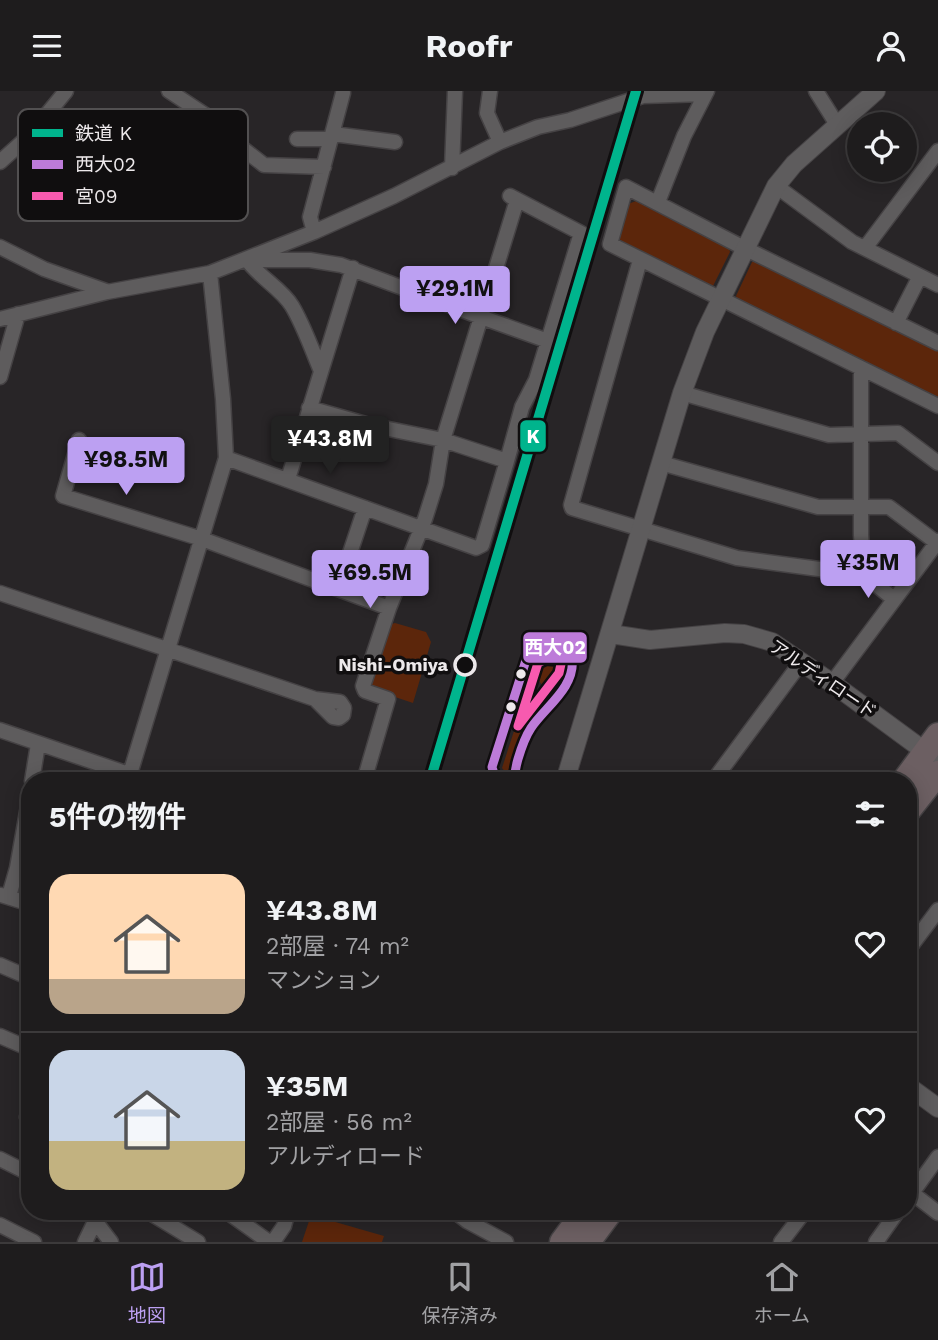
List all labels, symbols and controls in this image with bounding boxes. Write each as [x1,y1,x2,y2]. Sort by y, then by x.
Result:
icon: menu [28,27,66,65]
text: Roofr [425,27,513,65]
icon: person [872,27,910,65]
legend [18,109,248,221]
map controls [847,112,917,182]
button: locate [847,112,917,182]
text: 鉄道 K [75,122,132,145]
text: 西大02 [75,153,136,176]
text: 宮09 [75,185,118,208]
pin: ¥29.1M [398,267,512,326]
text: ¥29.1M [416,275,494,302]
pin: ¥43.8M [273,417,387,476]
line badge: K [519,419,547,453]
text: ¥43.8M [287,425,373,452]
text: K [526,425,540,448]
pin: ¥98.5M [69,437,183,497]
text: ¥98.5M [84,446,168,473]
pin: ¥35M [827,540,909,600]
text: ¥35M [836,549,900,576]
pin: ¥69.5M [313,551,427,610]
text: ¥69.5M [328,559,412,586]
line badge: 西大02 [522,631,588,664]
street label: アルディロード [766,635,881,722]
text: 西大02 [524,636,586,659]
place label: Nishi-Omiya [338,654,449,675]
marker: Nishi-Omiya [454,654,476,676]
unlabelled marker [514,667,528,681]
unlabelled marker [504,700,518,714]
icon: filters [851,795,889,833]
text: 5件の物件 [49,799,187,834]
text: ¥43.8M [266,892,378,927]
icon: home [105,902,189,986]
icon: heart [851,925,889,963]
text: 2部屋 · 74 m² [266,933,409,960]
text: マンション [266,967,381,994]
text: ¥35M [266,1068,349,1103]
icon: home [105,1078,189,1162]
icon: heart [851,1101,889,1139]
text: 2部屋 · 56 m² [266,1109,412,1136]
text: アルディロード [266,1143,425,1170]
tab: 地図 [128,1258,166,1327]
tab: 保存済み [422,1258,498,1327]
tab: ホーム [754,1258,810,1327]

